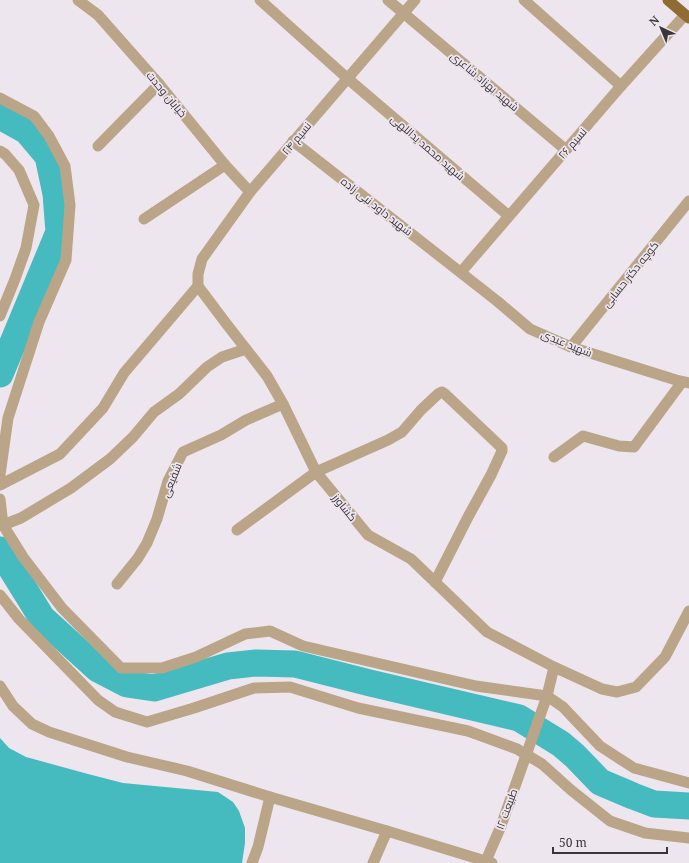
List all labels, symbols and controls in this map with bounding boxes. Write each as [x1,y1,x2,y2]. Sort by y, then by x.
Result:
north arrow [641,8,681,48]
text: N [645,12,662,29]
street label: شهید بهزاد شاعری [448,48,522,114]
street label: خیابان وحدت [143,68,191,120]
street label: شهید محمد یداللهی [388,111,468,183]
street label: نسیم ۲۴ [278,118,315,158]
street label: نسیم ۲۶ [554,124,591,162]
street label: شهید داود نبی زاده [338,173,416,239]
street label: کوچه دکتر حسابی [598,237,662,310]
street label: شهید عبدی [539,326,595,360]
street label: شفیعی [157,460,185,500]
street label: کشاورز [329,489,361,524]
street label: طبیعت ۱۲ [492,786,520,832]
scale bar [553,829,667,855]
text: 50 m [559,834,587,851]

